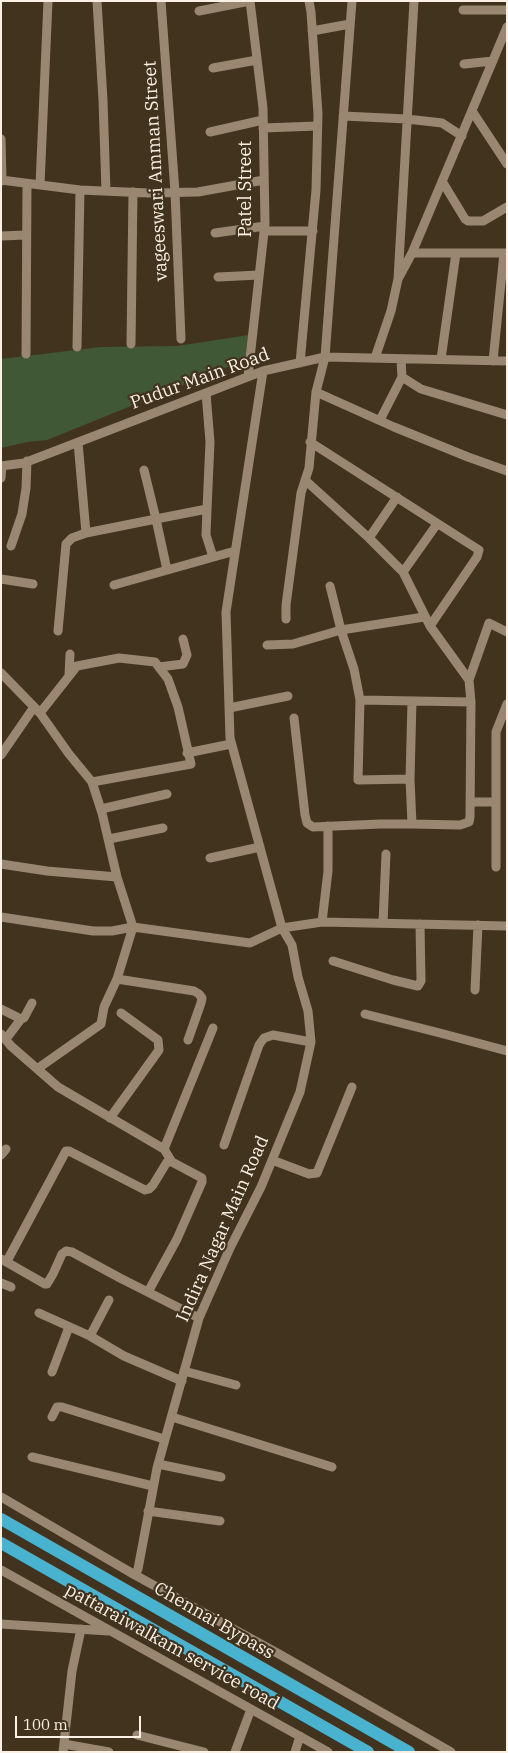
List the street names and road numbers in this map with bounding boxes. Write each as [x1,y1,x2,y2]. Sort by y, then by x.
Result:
street label: vageeswari Amman Street [139,60,173,282]
street label: Patel Street [235,141,257,237]
street label: Pudur Main Road [128,344,272,414]
street label: Indira Nagar Main Road [172,1133,274,1325]
street label: Chennai Bypass [150,1578,278,1664]
street label: pattaraiwalkam service road [61,1579,283,1715]

